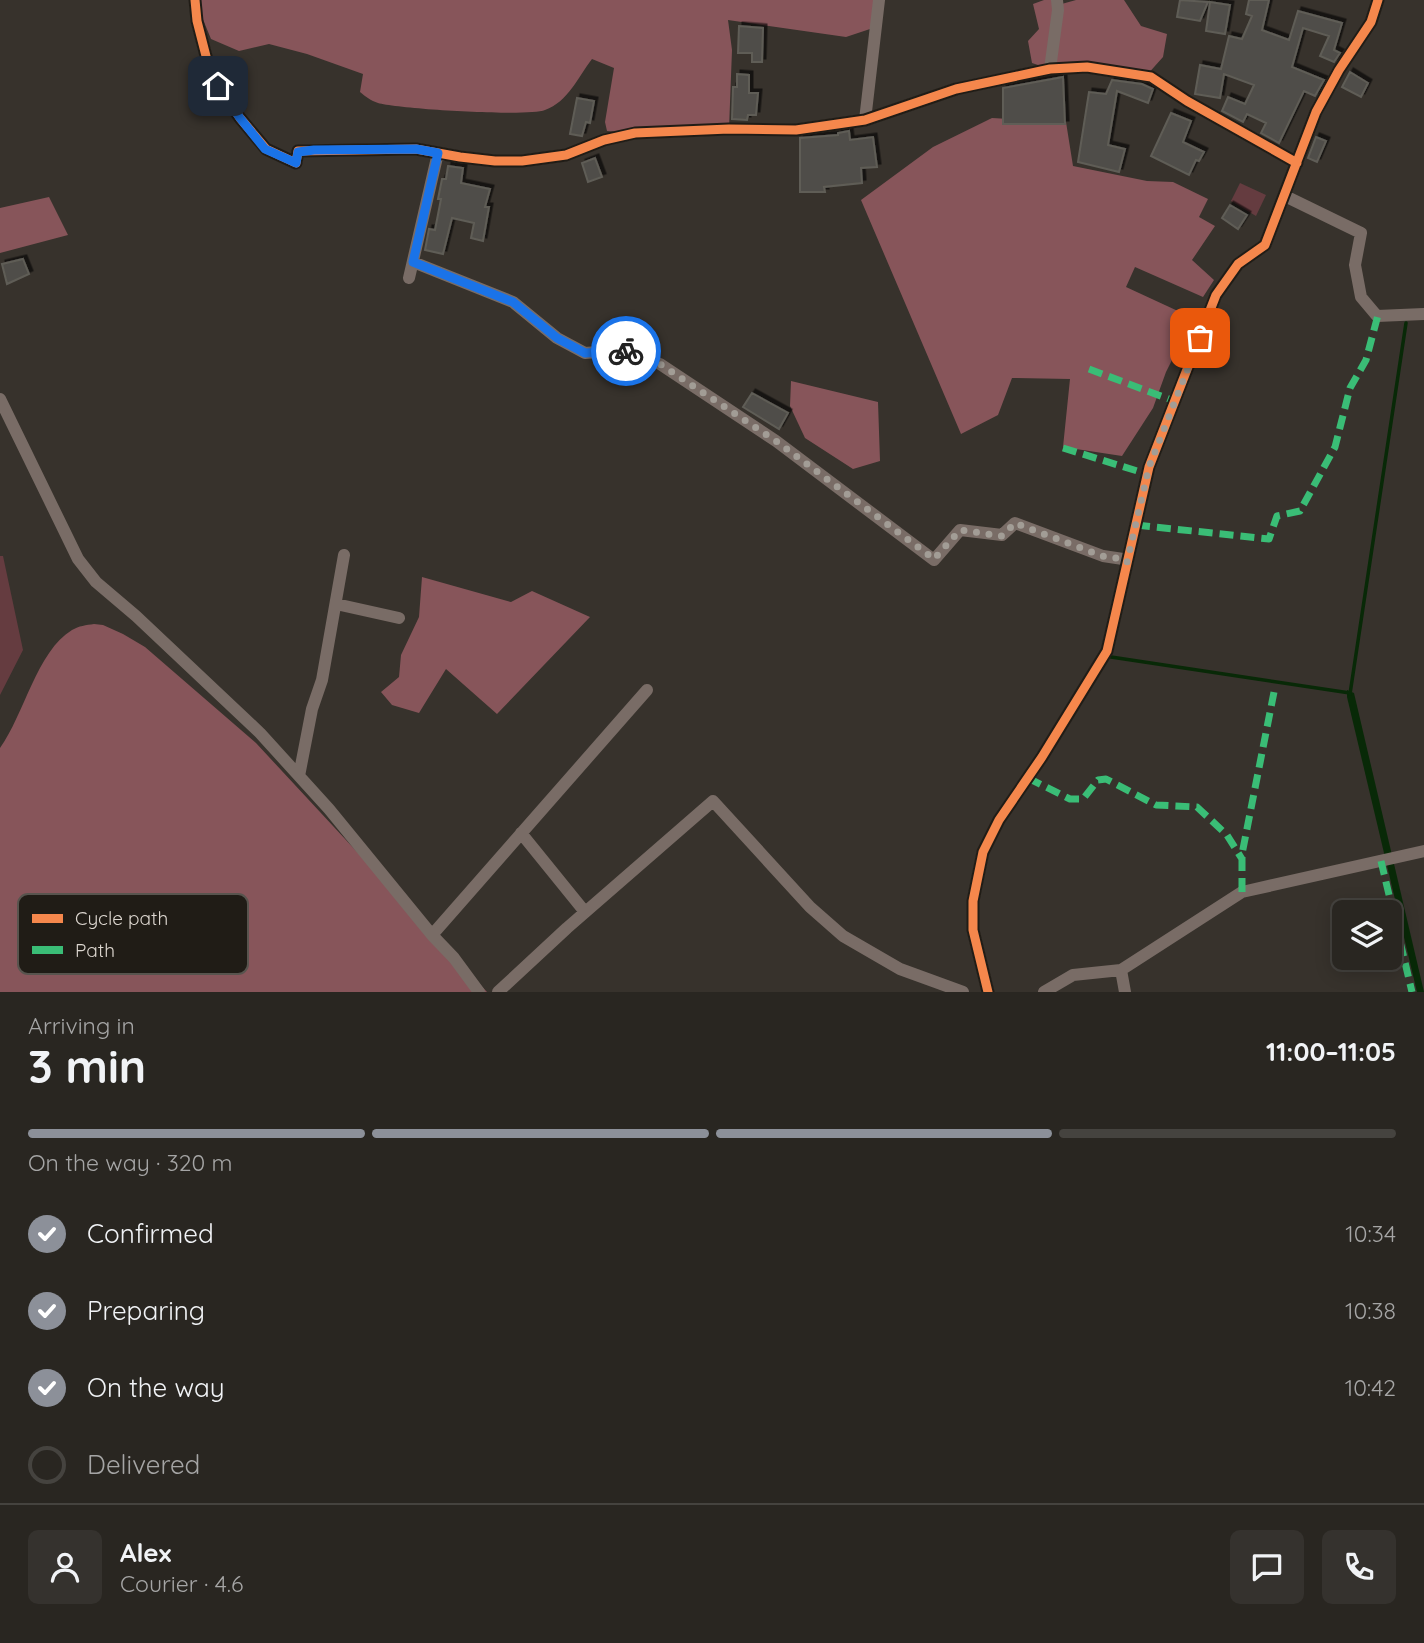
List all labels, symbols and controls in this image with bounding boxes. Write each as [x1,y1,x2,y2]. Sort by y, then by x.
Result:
pin [188,56,248,116]
icon: home [199,67,237,105]
pin [1170,308,1230,368]
courier [591,316,661,386]
icon: bag [1181,319,1219,357]
icon: bike [607,332,645,370]
legend [18,894,248,974]
map controls [1332,900,1402,970]
button: layers [1332,900,1402,970]
text: Cycle path [75,906,168,930]
text: Path [75,938,115,962]
text: Arriving in [28,1011,135,1040]
text: 11:00–11:05 [1266,1035,1396,1068]
text: 3 min [28,1037,146,1095]
text: On the way · 320 m [28,1148,233,1177]
icon: check [28,1215,66,1253]
text: Confirmed [87,1217,214,1250]
text: 10:34 [1345,1219,1396,1248]
icon: check [28,1292,66,1330]
text: Preparing [87,1294,205,1327]
text: 10:38 [1345,1296,1396,1325]
icon: check [28,1369,66,1407]
text: On the way [87,1371,225,1404]
text: 10:42 [1345,1373,1396,1402]
text: Delivered [87,1448,200,1481]
button: person [28,1530,102,1604]
button: chat [1230,1530,1304,1604]
button: phone [1322,1530,1396,1604]
text: Alex [120,1536,171,1569]
text: Courier · 4.6 [120,1569,243,1598]

